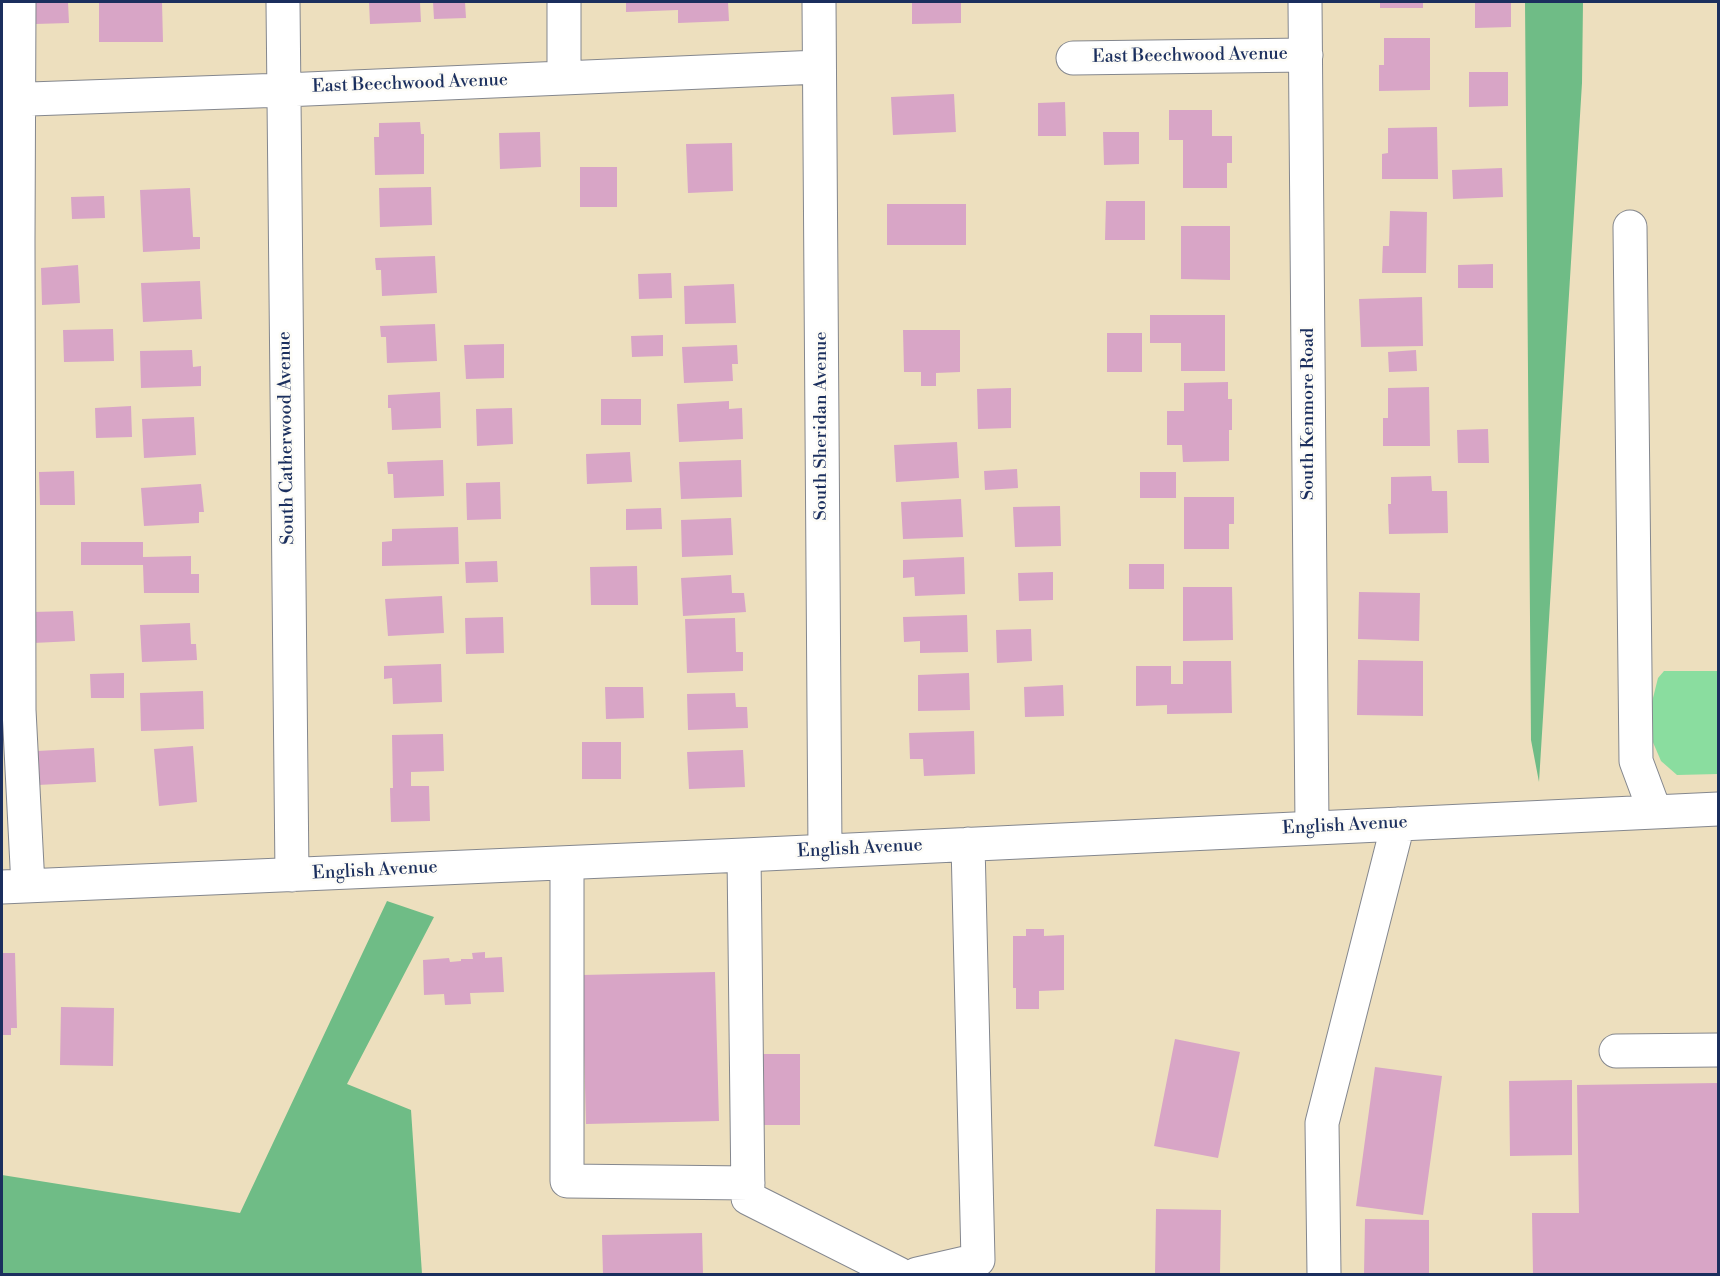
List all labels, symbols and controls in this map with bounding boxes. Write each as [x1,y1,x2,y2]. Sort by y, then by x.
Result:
street label: East Beechwood Avenue [1092,43,1288,69]
street label: East Beechwood Avenue [312,70,508,98]
street label: South Kenmore Road [1298,328,1320,500]
street label: South Catherwood Avenue [274,331,300,545]
street label: South Sheridan Avenue [811,331,833,521]
street label: English Avenue [1282,812,1408,840]
street label: English Avenue [797,835,923,863]
street label: English Avenue [312,857,438,885]

